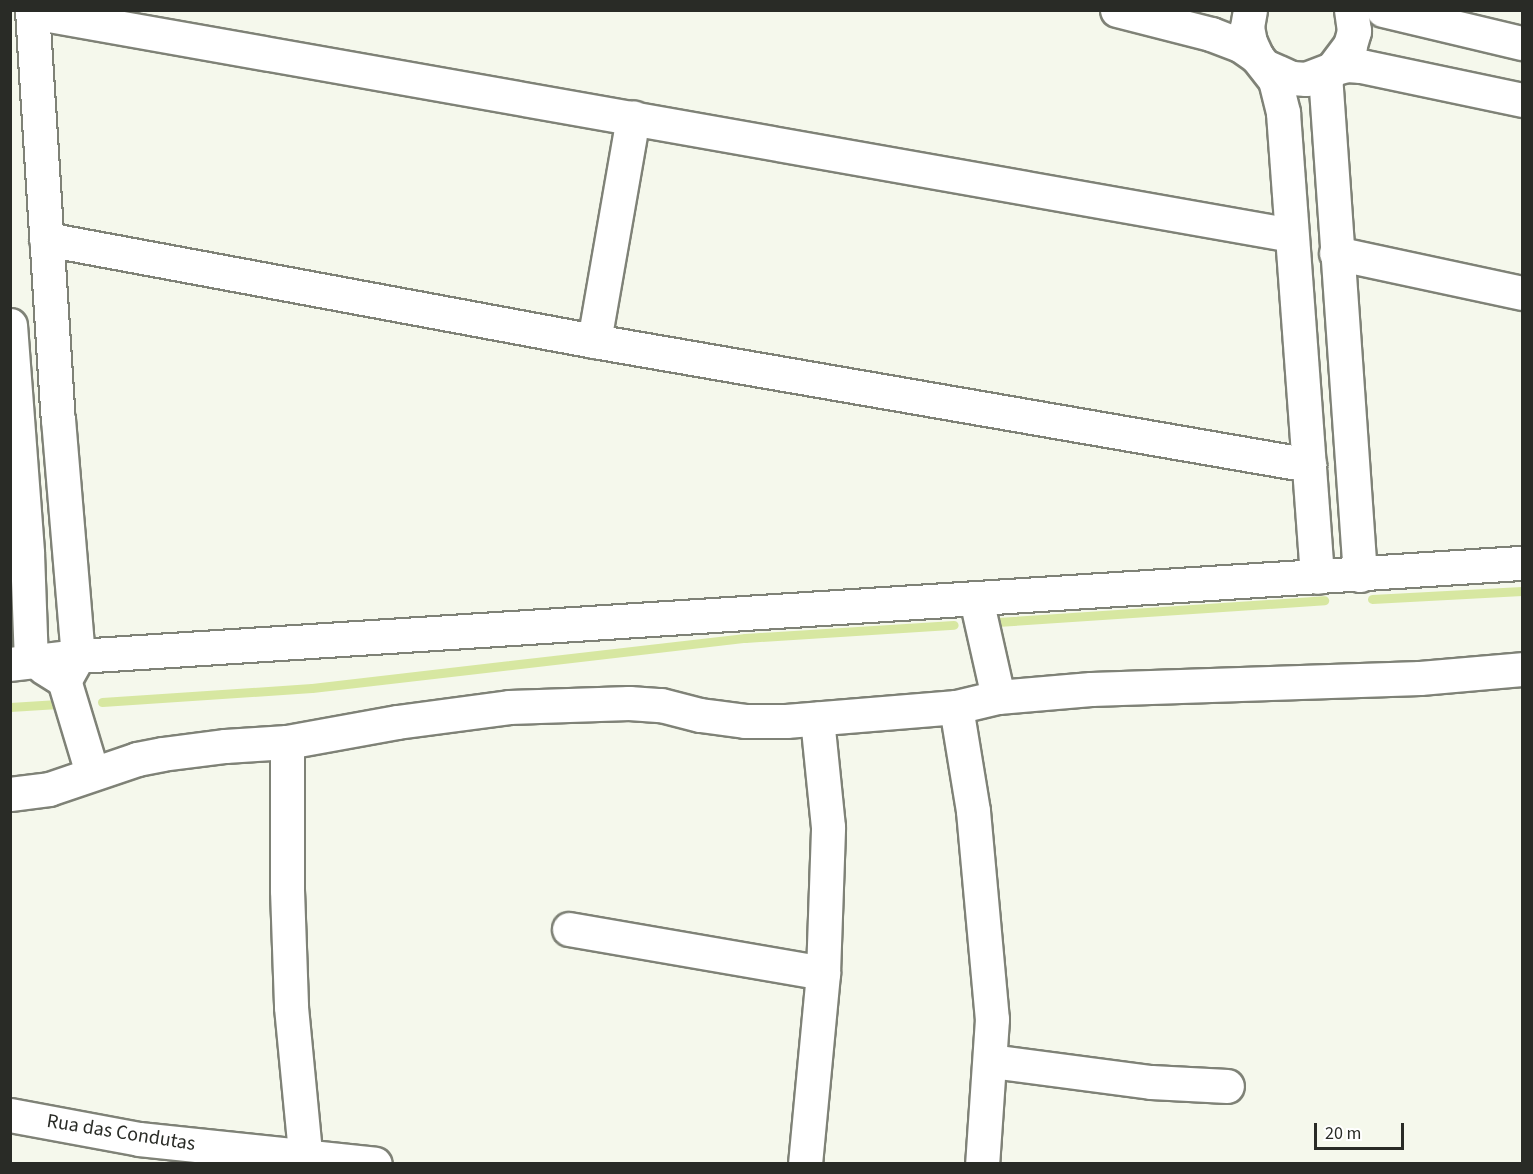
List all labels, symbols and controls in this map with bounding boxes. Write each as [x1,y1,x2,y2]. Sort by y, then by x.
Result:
street label: Rua das Condutas [45,1109,197,1157]
scale bar [1317,1111,1407,1149]
text: 20 m [1325,1121,1361,1146]

